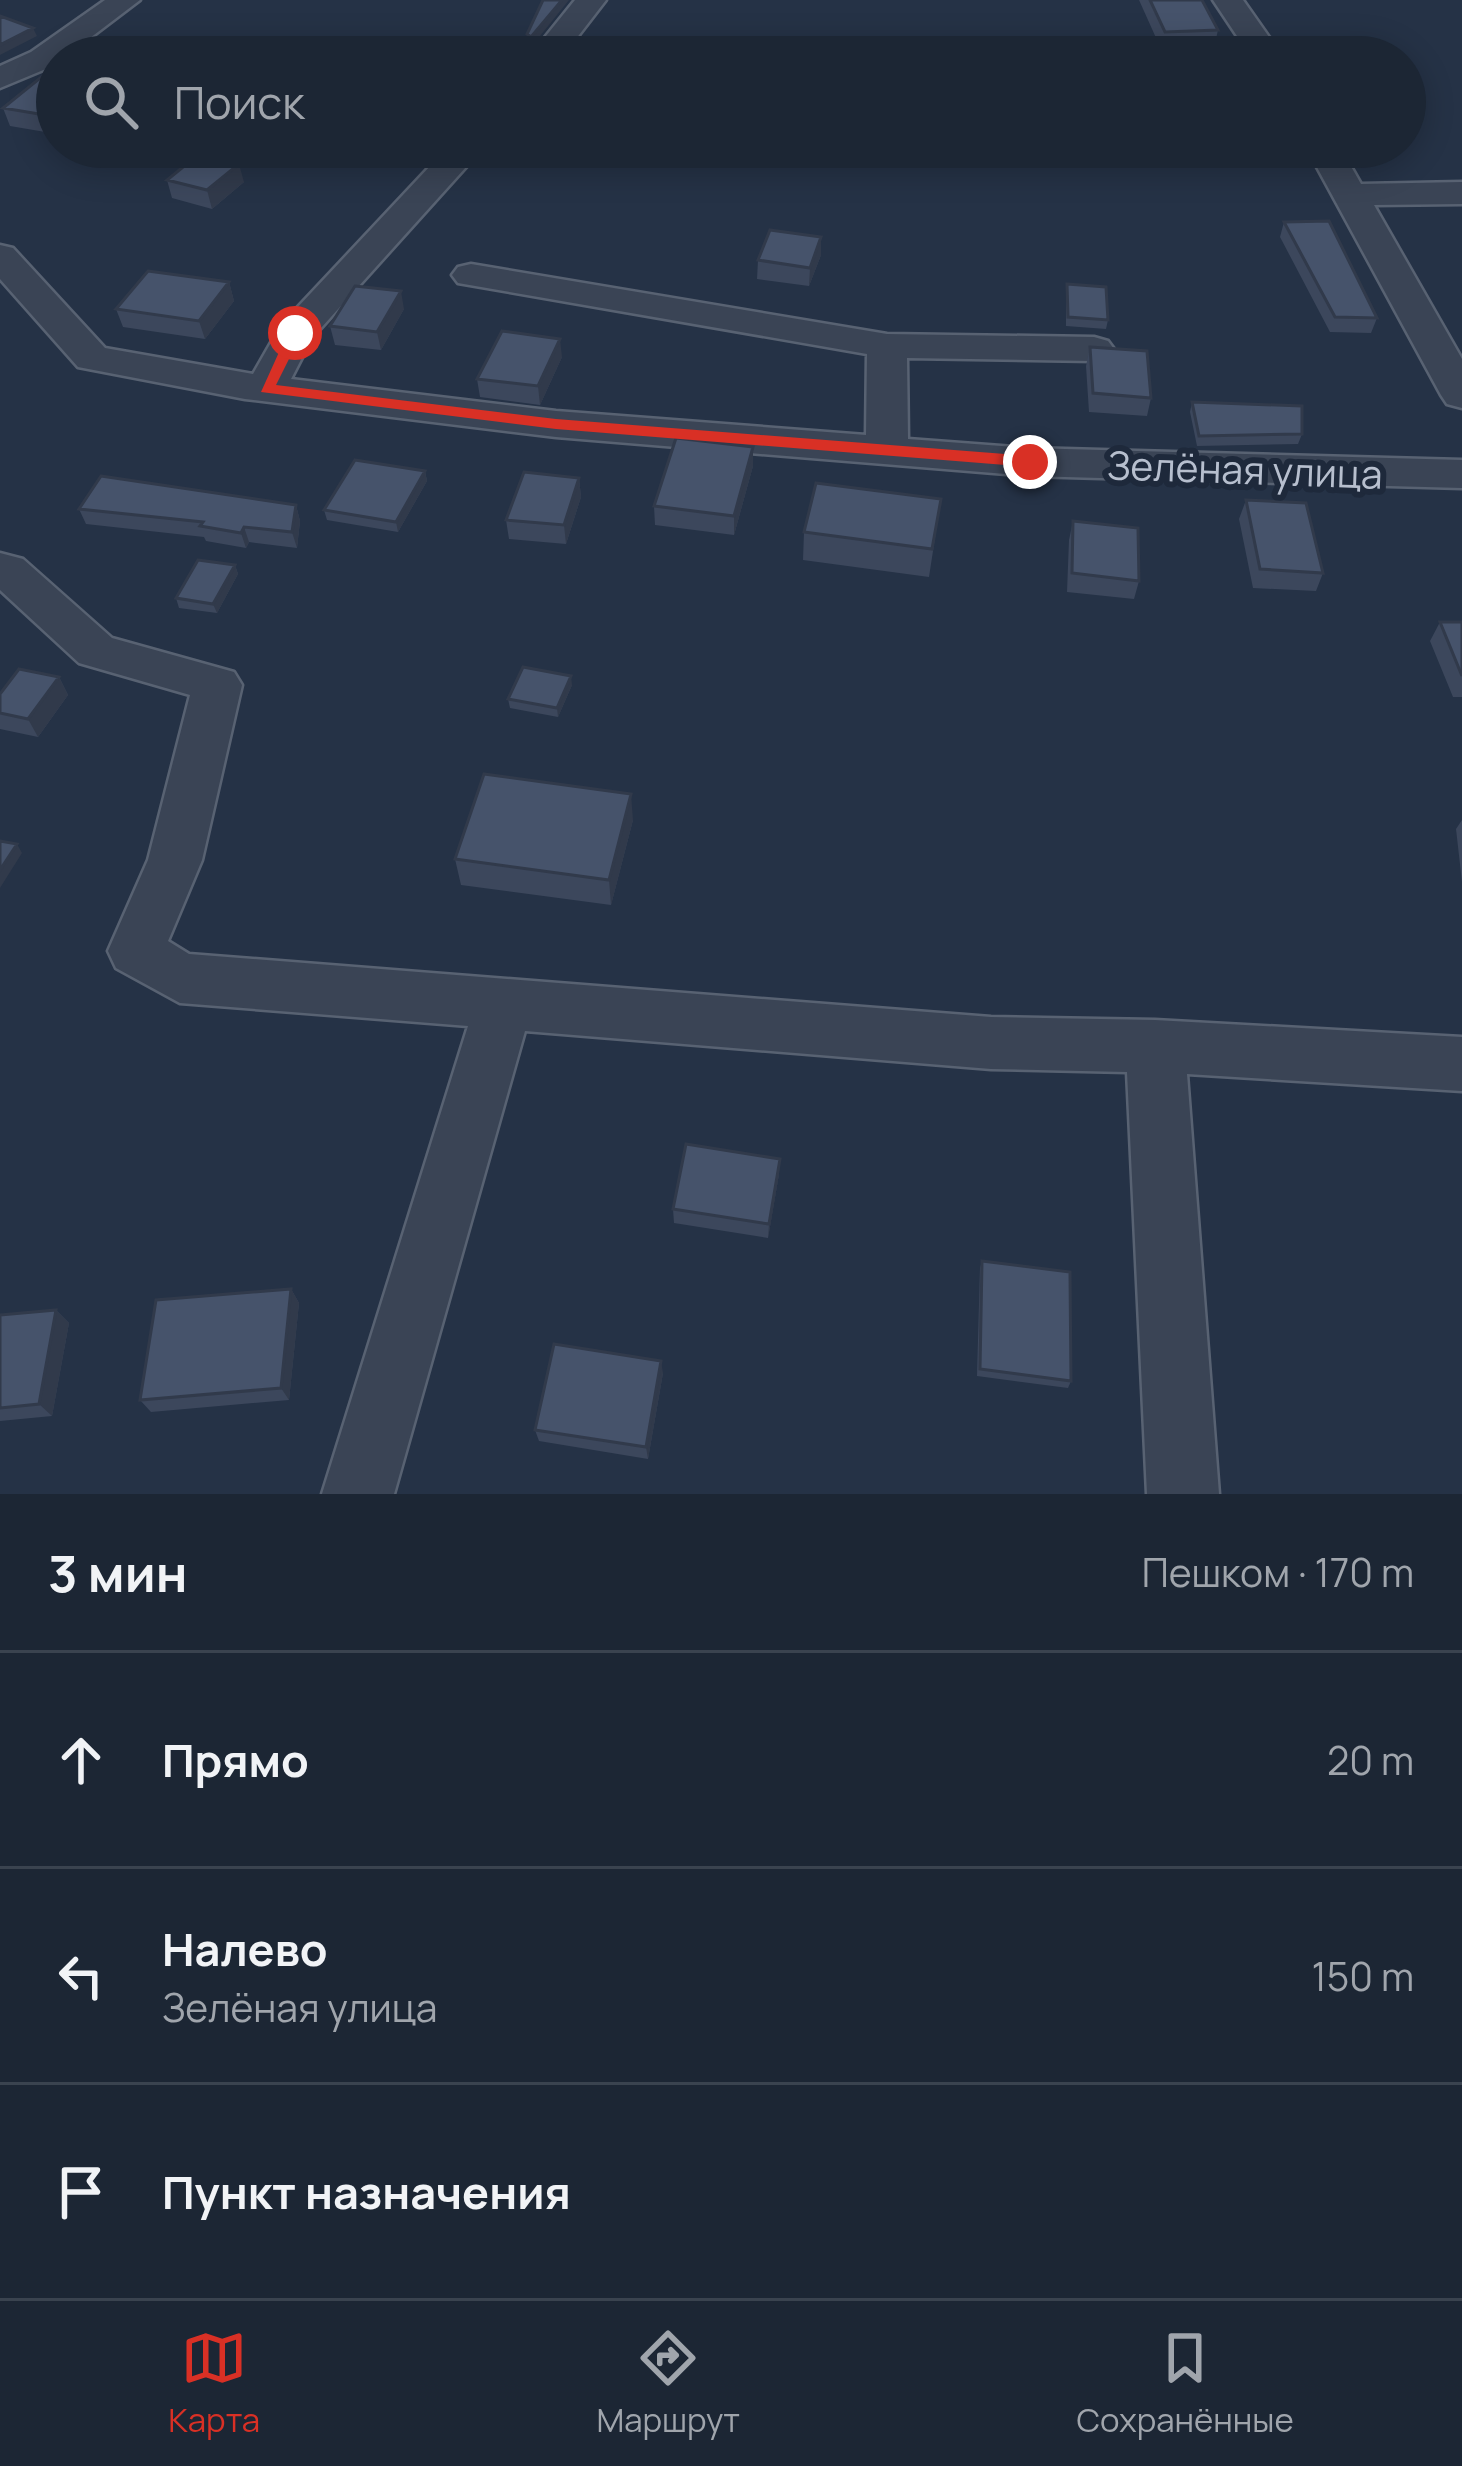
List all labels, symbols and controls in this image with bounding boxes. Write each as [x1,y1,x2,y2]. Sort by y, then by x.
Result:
search box [36,36,1426,168]
icon: search [78,69,144,135]
text: Поиск [174,71,305,133]
route start [268,306,322,360]
route end [1003,435,1057,489]
street label: Зелёная улица [1106,437,1384,501]
text: 3 мин [48,1538,188,1607]
text: Пешком · 170 m [1142,1545,1414,1599]
icon: ahead [48,1727,114,1793]
text: Прямо [162,1729,309,1791]
text: 20 m [1327,1733,1414,1787]
text: Налево [162,1918,328,1980]
icon: left [48,1943,114,2009]
text: 150 m [1312,1949,1414,2003]
text: Зелёная улица [162,1980,438,2034]
icon: arrive [48,2159,114,2225]
text: Пункт назначения [162,2161,571,2223]
tab: Карта [168,2325,260,2442]
tab: Маршрут [596,2325,740,2442]
tab: Сохранённые [1077,2325,1294,2442]

